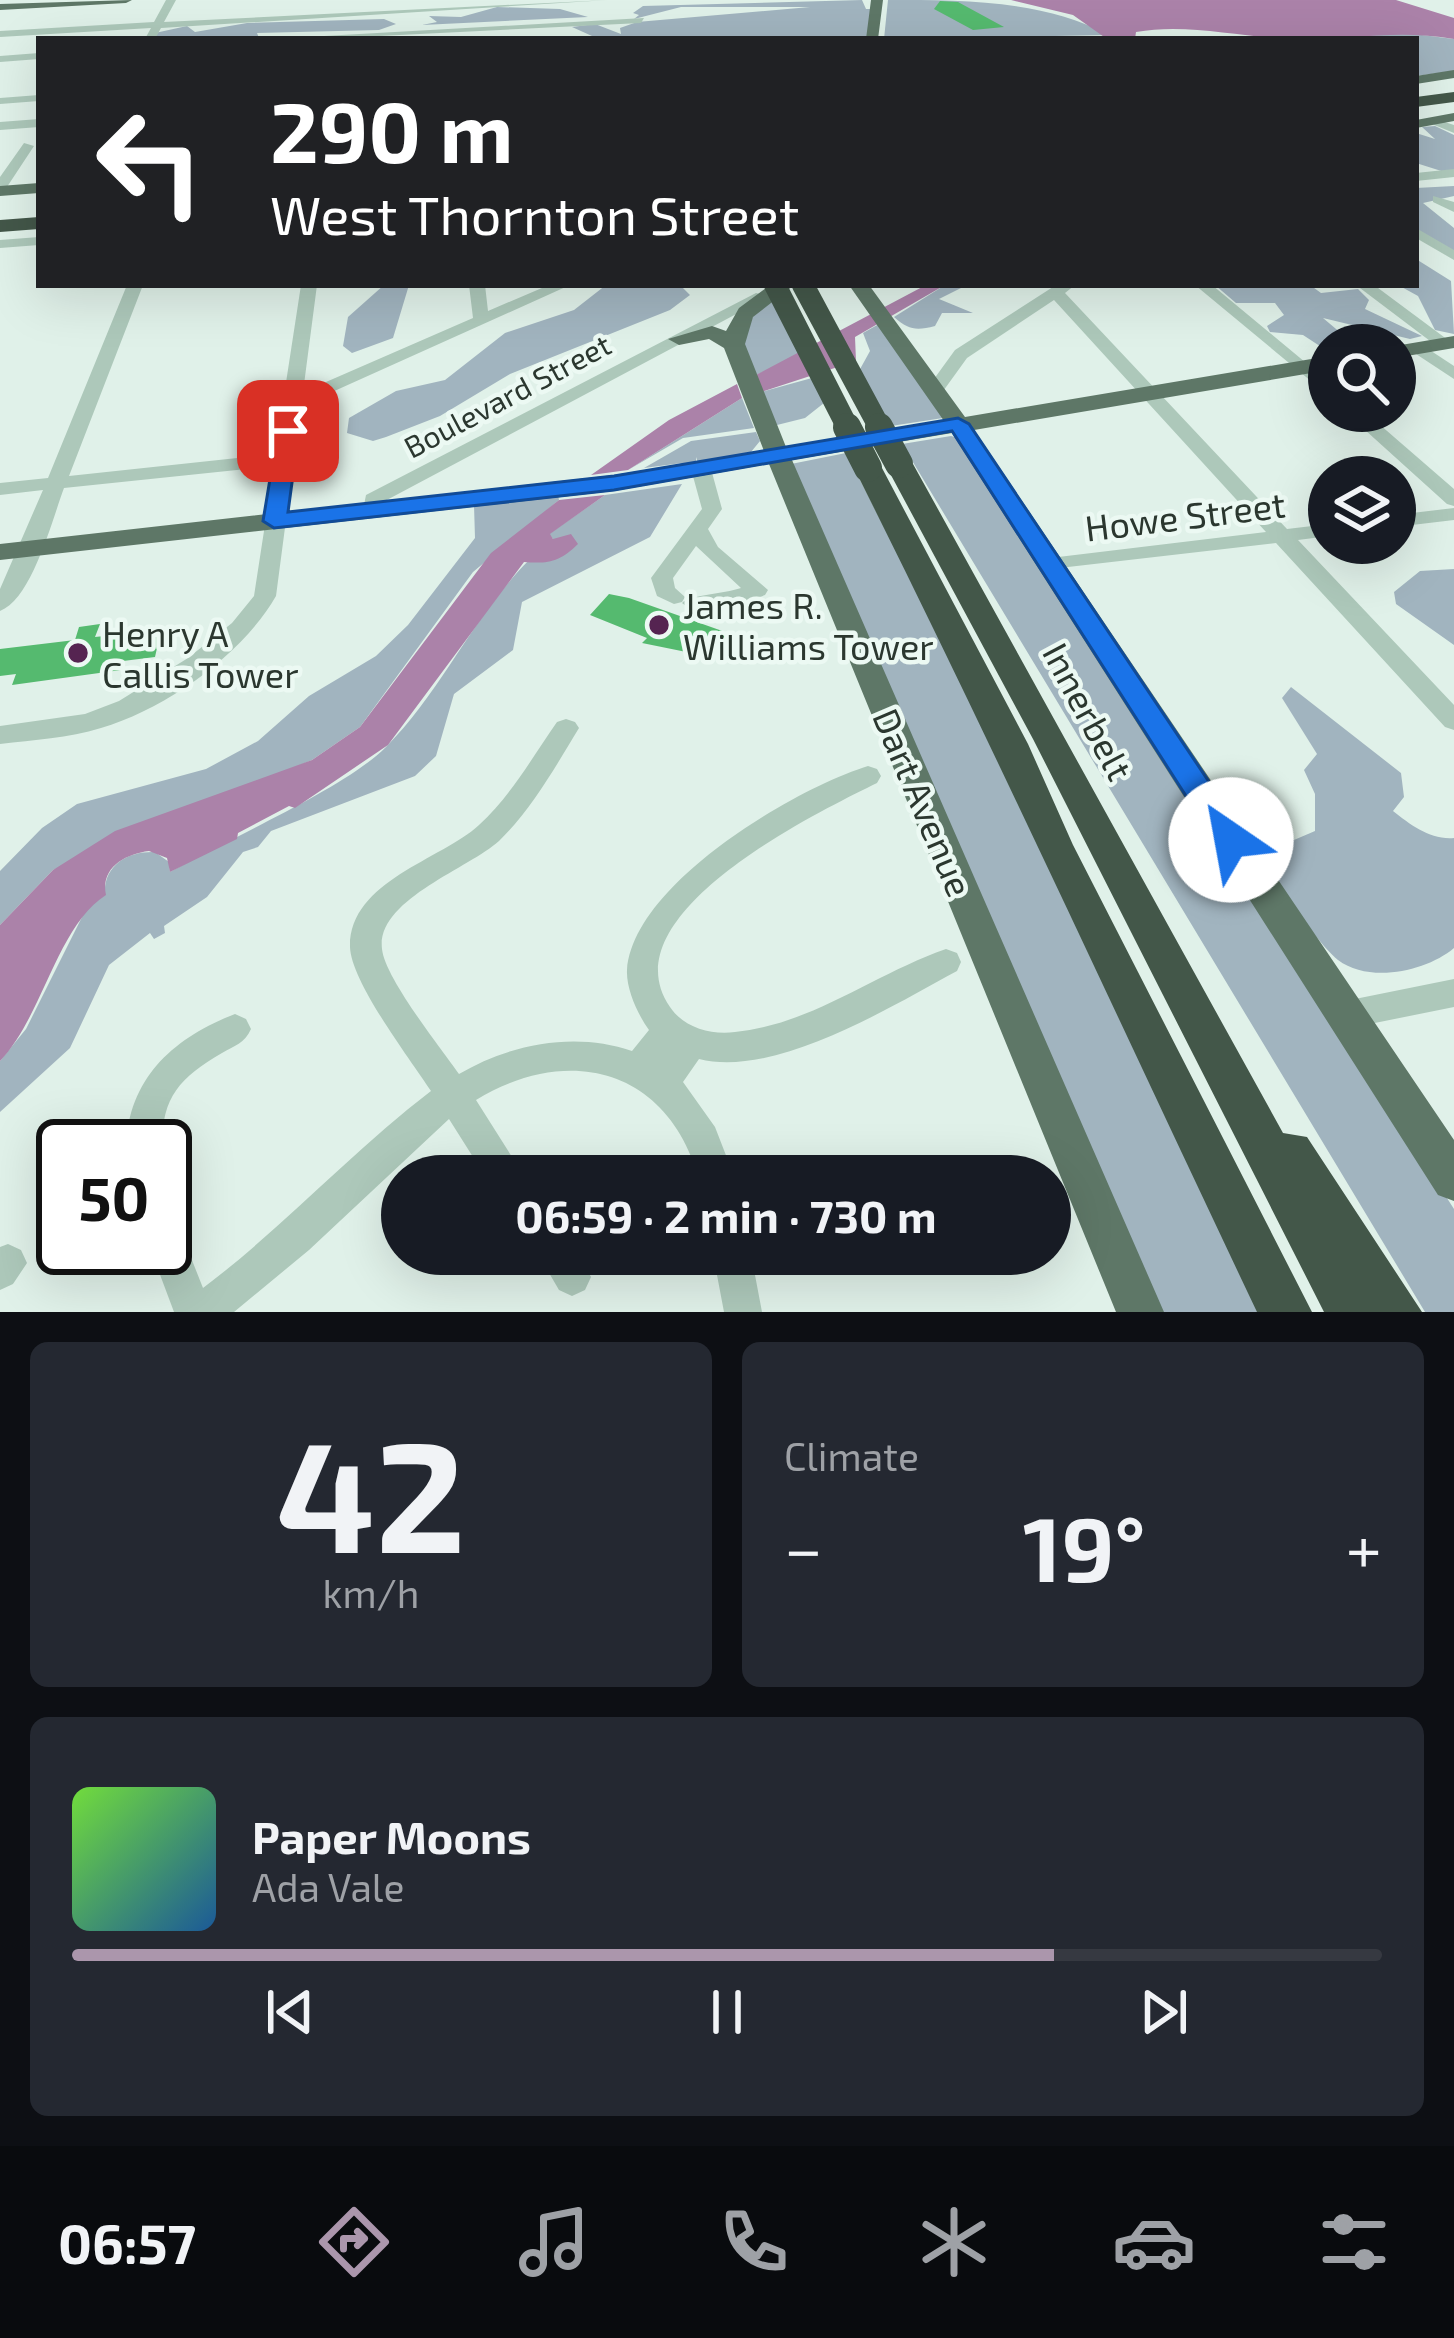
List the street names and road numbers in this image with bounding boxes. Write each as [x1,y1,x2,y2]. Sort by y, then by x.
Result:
street label: Boulevard Street [398,325,616,465]
street label: Howe Street [1082,481,1288,549]
street label: Innerbelt [1035,635,1143,787]
street label: Dart Avenue [865,702,983,902]

